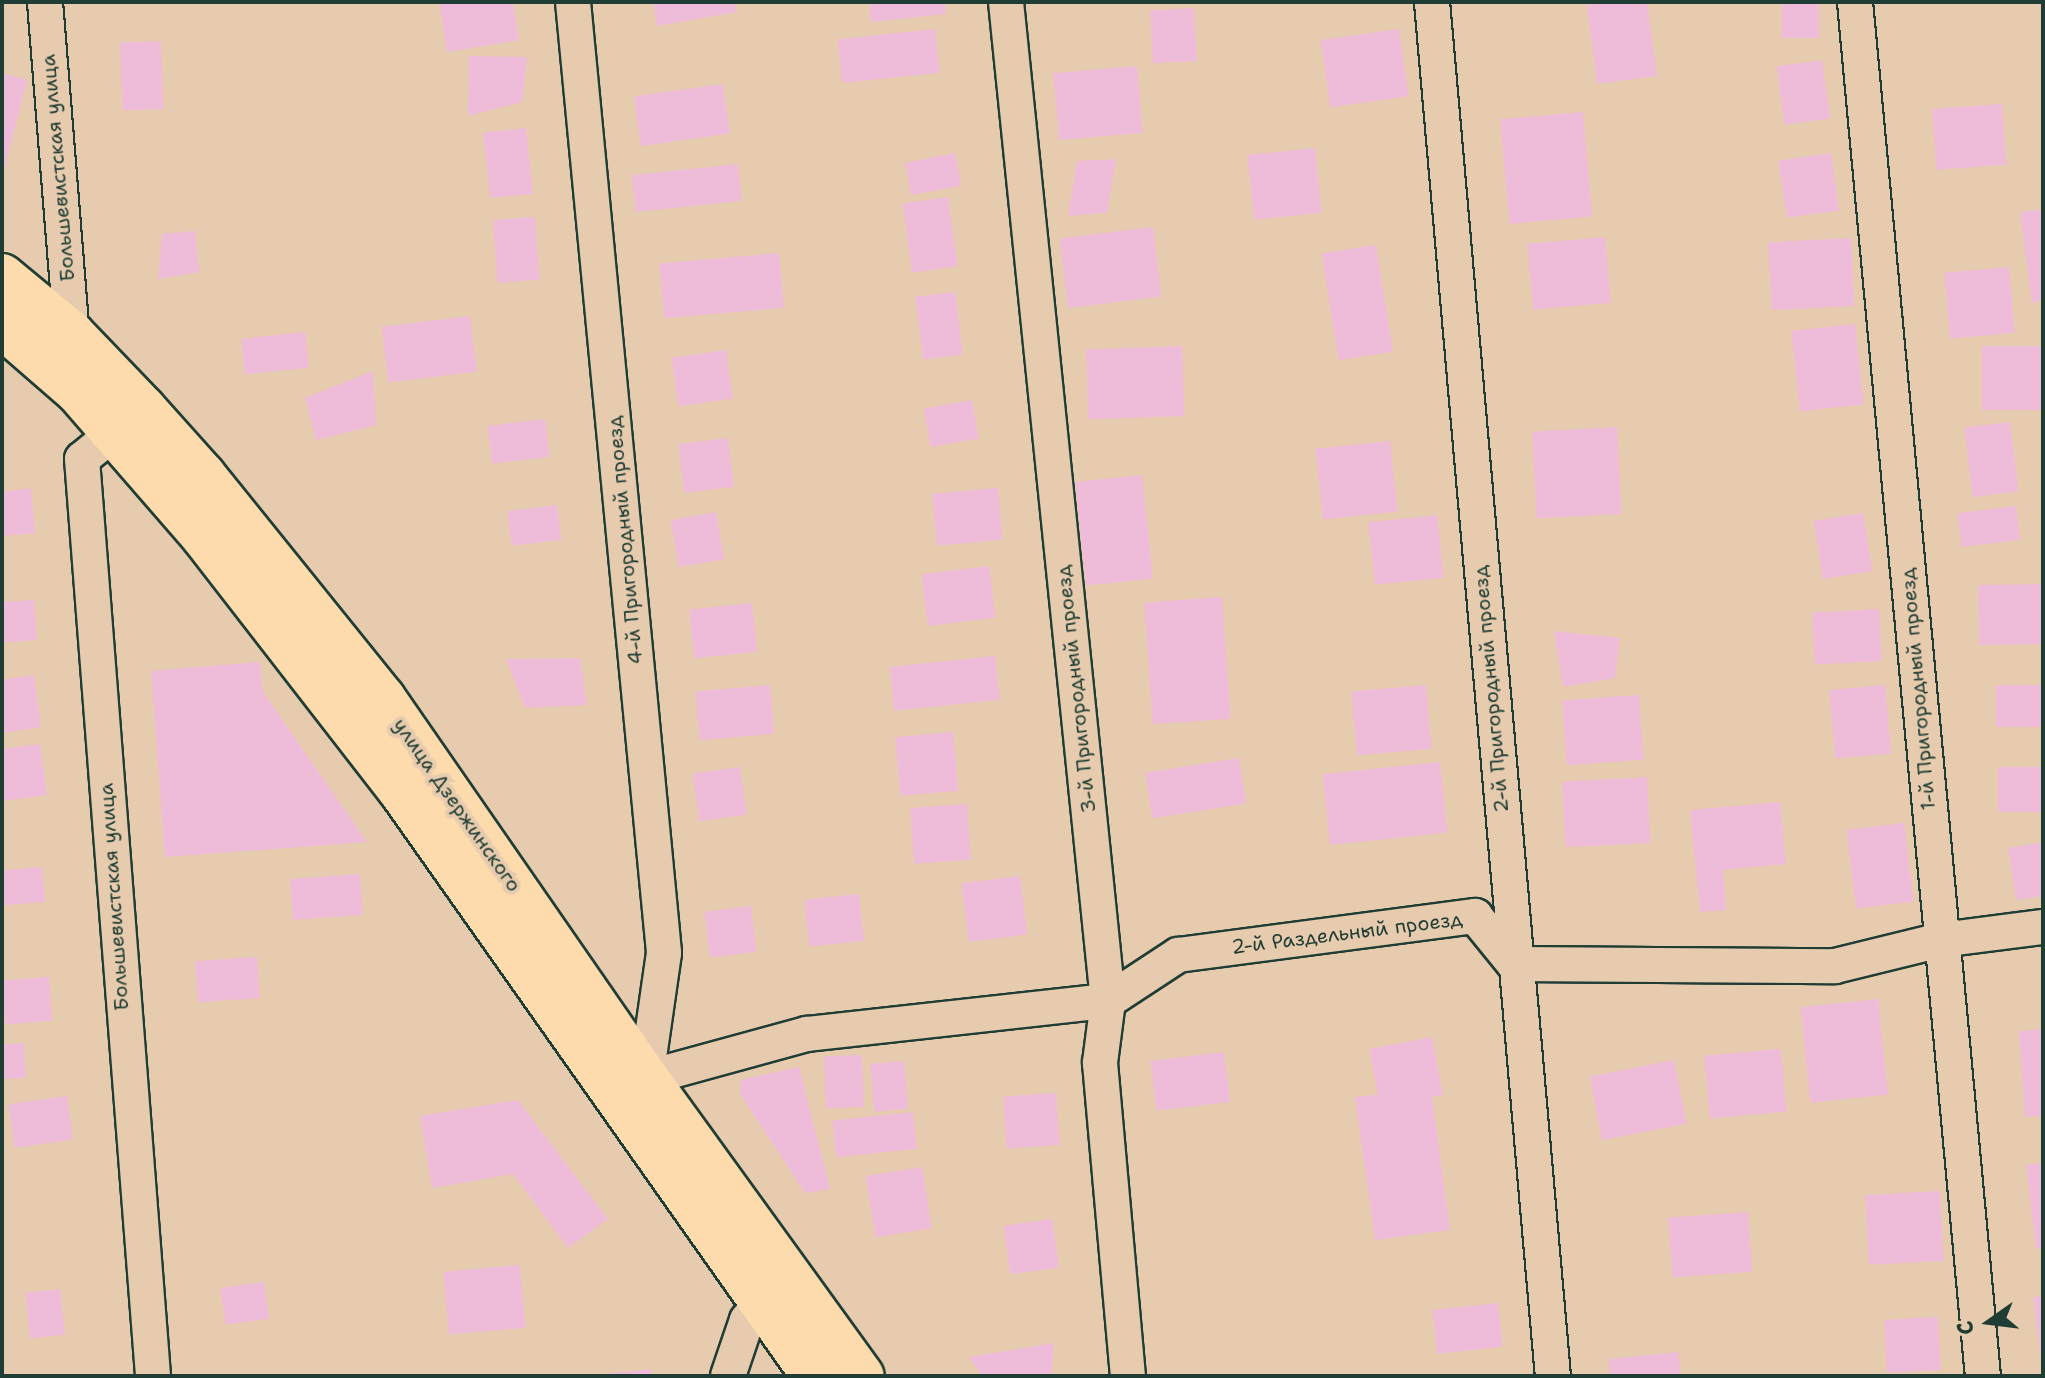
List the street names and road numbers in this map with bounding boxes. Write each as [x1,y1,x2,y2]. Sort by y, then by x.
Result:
street label: Большевистская улица [36,53,80,283]
street label: 4-й Пригородный проезд [602,415,648,665]
street label: 3-й Пригородный проезд [1051,564,1101,814]
street label: 2-й Пригородный проезд [1468,564,1514,814]
street label: 1-й Пригородный проезд [1895,567,1941,811]
street label: улица Дзержинского [388,714,526,896]
street label: Большевистская улица [94,782,134,1012]
street label: 2-й Раздельный проезд [1230,907,1464,959]

